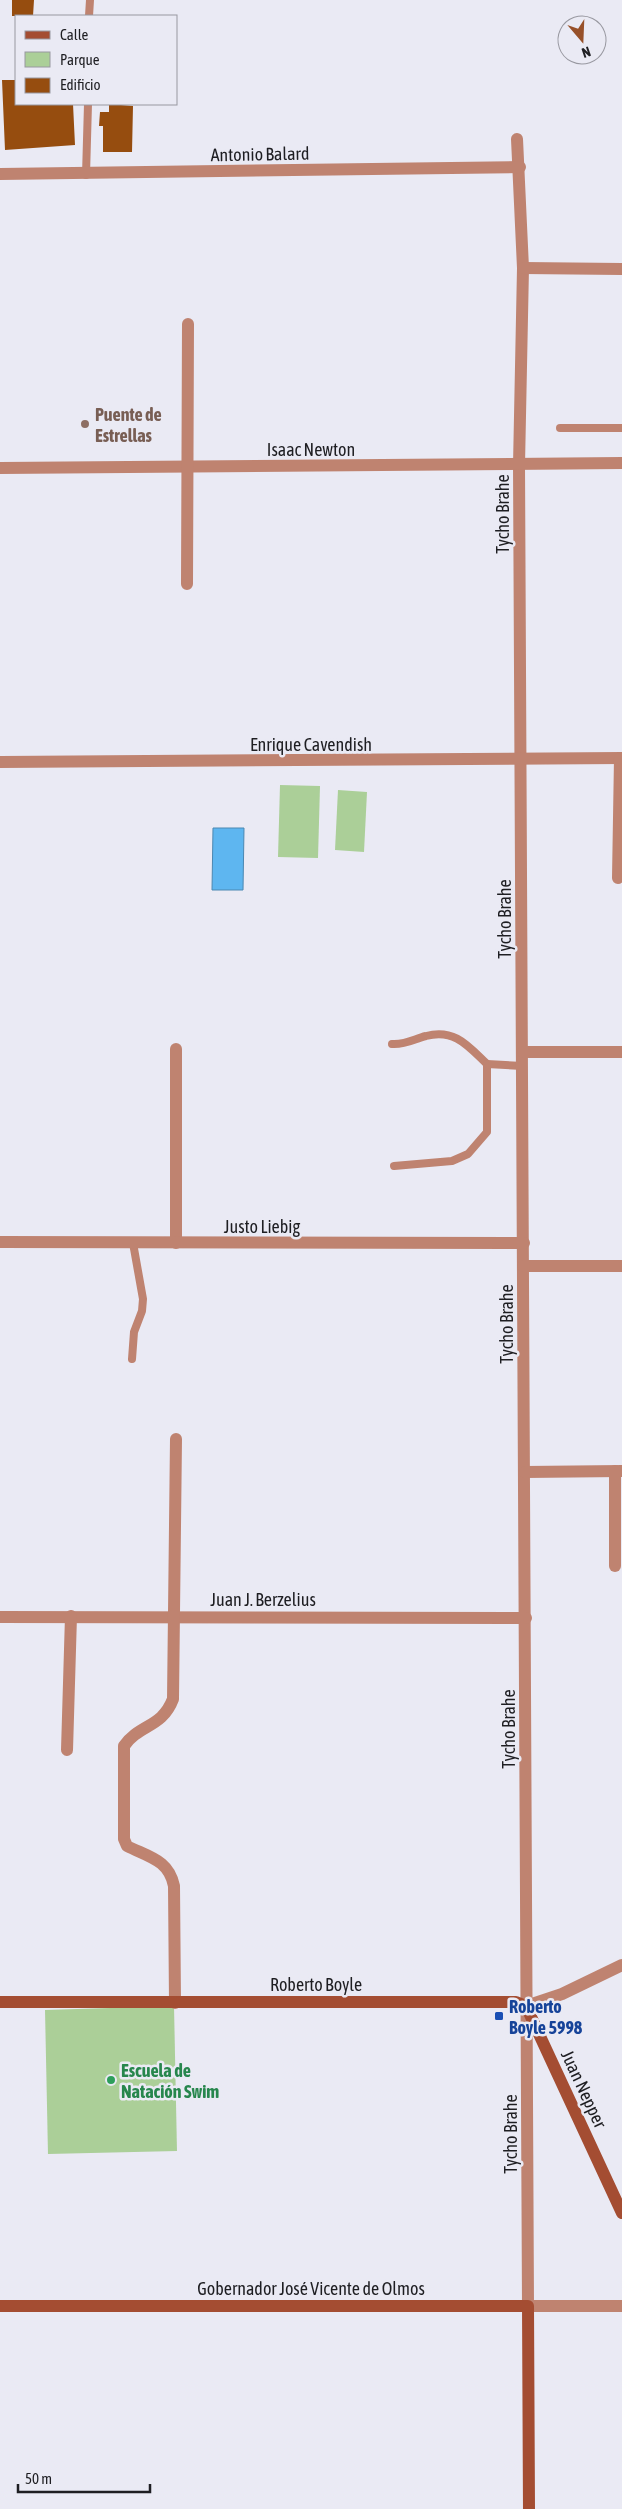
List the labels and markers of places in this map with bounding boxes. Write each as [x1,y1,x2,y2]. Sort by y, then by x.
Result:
place label: Puente de Estrellas [95,404,162,446]
marker: Puente de Estrellas [79,418,91,430]
place label: Roberto Boyle 5998 [509,1996,583,2038]
marker: Roberto Boyle 5998 [493,2010,505,2022]
place label: Escuela de Natación Swim [121,2060,219,2102]
marker: Escuela de Natación Swim [105,2074,117,2086]

